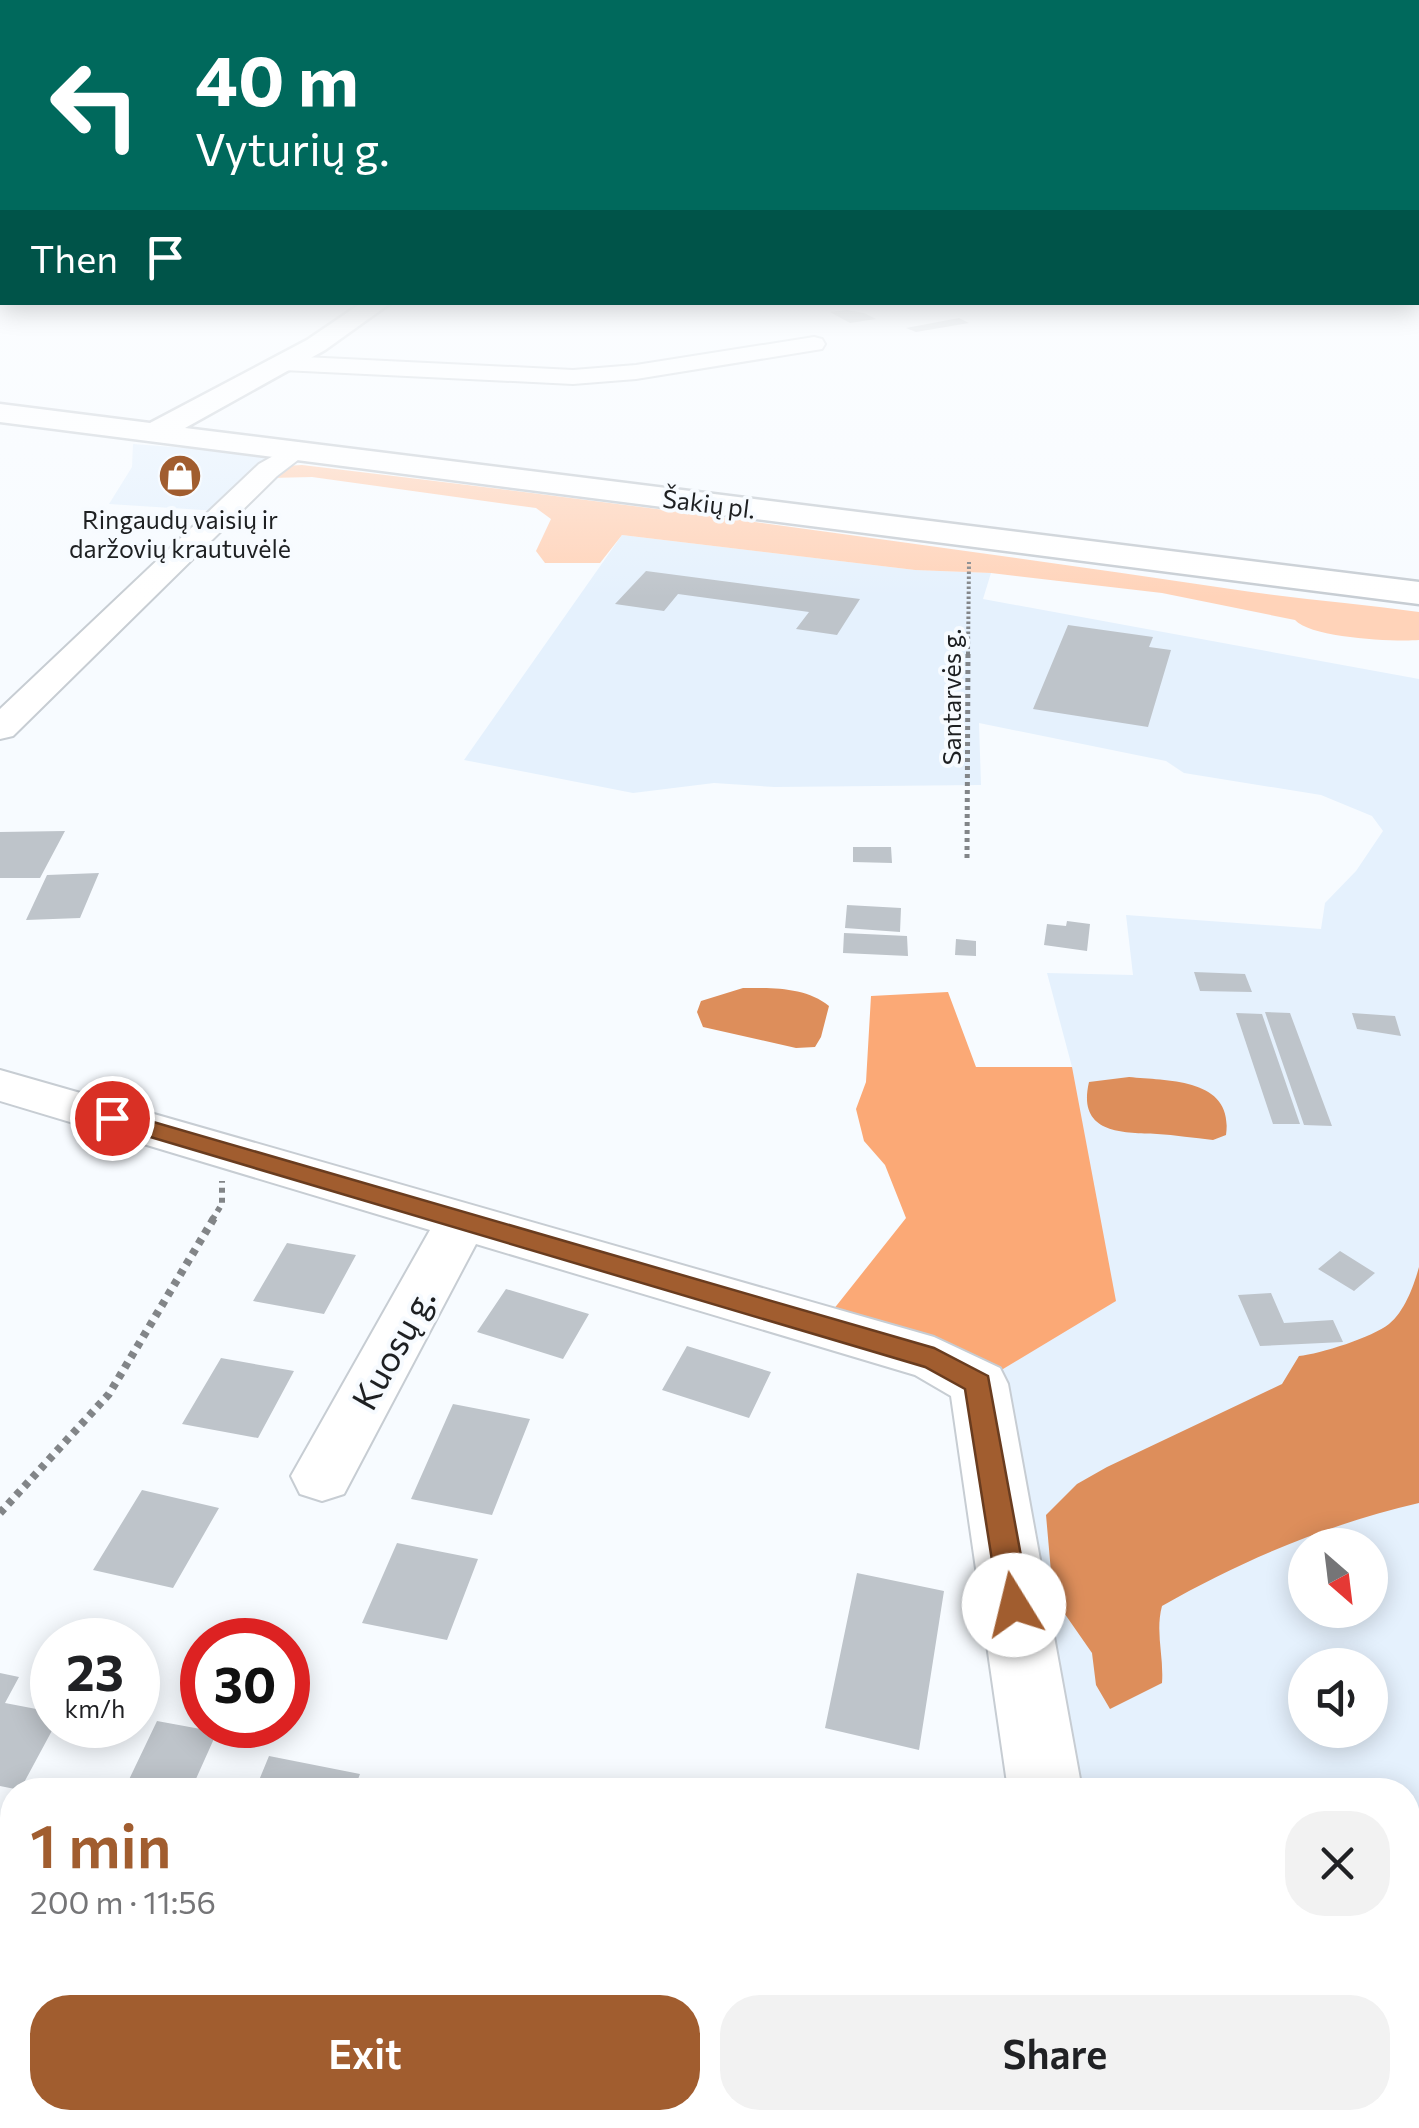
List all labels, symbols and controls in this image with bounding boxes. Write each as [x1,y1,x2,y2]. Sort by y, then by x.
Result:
text: 40 m [195,35,359,120]
icon: left [30,40,160,170]
text: Vyturių g. [195,120,390,175]
icon: arrive [138,230,193,285]
text: Then [30,234,118,281]
shop icon: Ringaudų vaisių ir daržovių krautuvėlė [157,453,203,499]
street label: Šakių pl. [661,482,757,524]
place label: Ringaudų vaisių ir daržovių krautuvėlė [69,504,291,563]
street label: Santarvės g. [936,629,966,765]
pin [70,1076,155,1161]
icon: arrive [85,1091,140,1146]
street label: Kuosų g. [341,1280,443,1416]
north arrow [1288,1528,1388,1628]
map controls [1288,1528,1388,1748]
position arrow [962,1553,1066,1657]
speed limit sign: 30 [180,1618,310,1748]
text: 23 [66,1640,124,1701]
button: sound [1288,1648,1388,1748]
text: km/h [65,1693,125,1723]
text: 1 min [30,1807,171,1880]
button: close [1285,1811,1390,1916]
text: 200 m · 11:56 [30,1881,216,1921]
button: Exit [30,1995,700,2110]
button: Share [720,1995,1390,2110]

